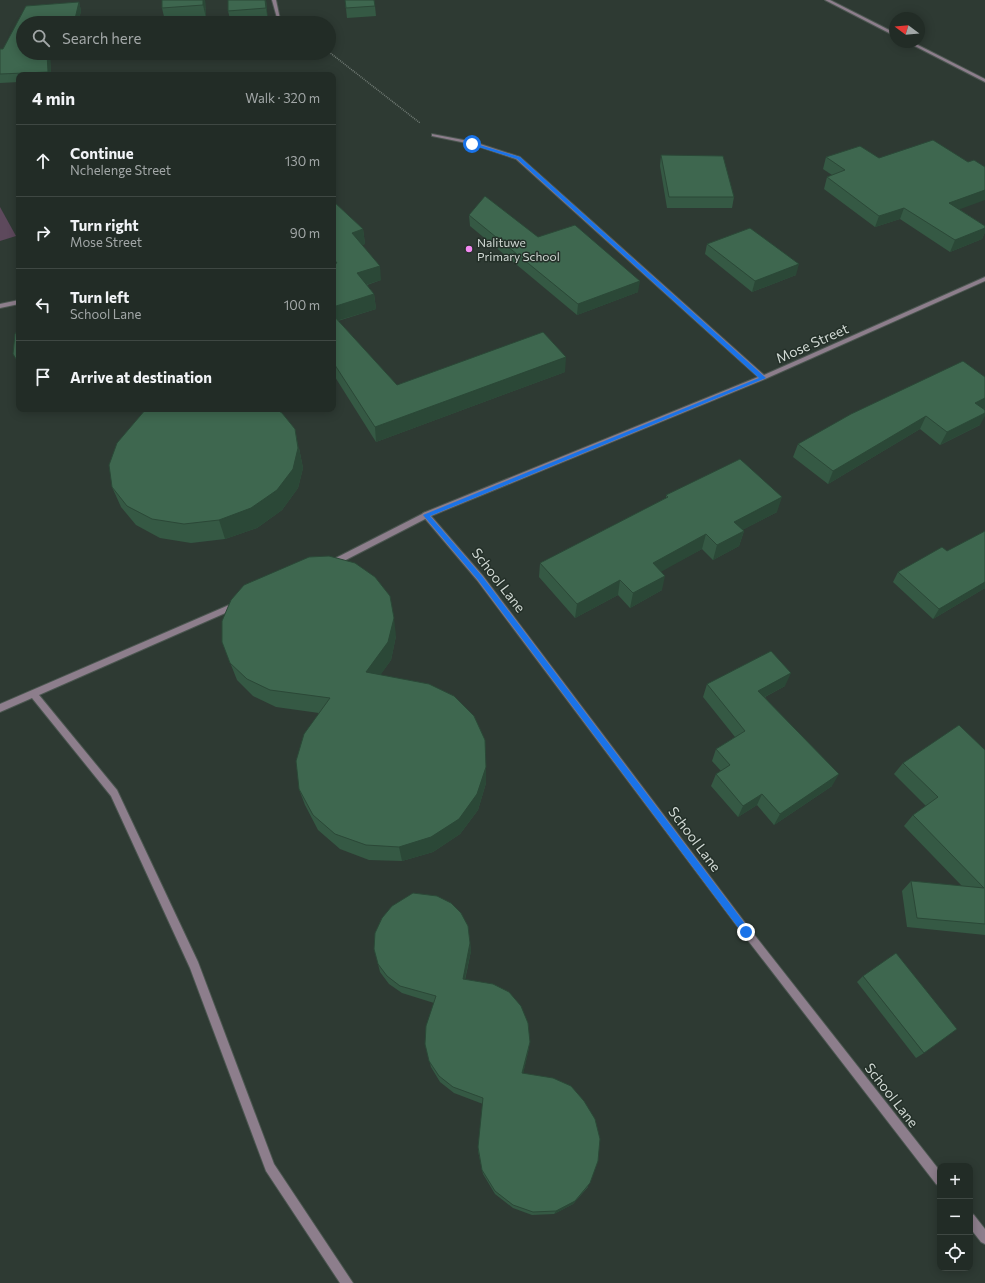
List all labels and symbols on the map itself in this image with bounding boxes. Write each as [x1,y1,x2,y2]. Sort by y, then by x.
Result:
north arrow [889,12,925,48]
route start [463,135,481,153]
place label: Nalituwe Primary School [477,235,560,263]
marker: Nalituwe Primary School [464,244,474,254]
street label: Mose Street [773,319,851,367]
street label: School Lane [469,544,529,616]
street label: School Lane [665,803,725,875]
route end [737,923,755,941]
street label: School Lane [862,1059,922,1131]

